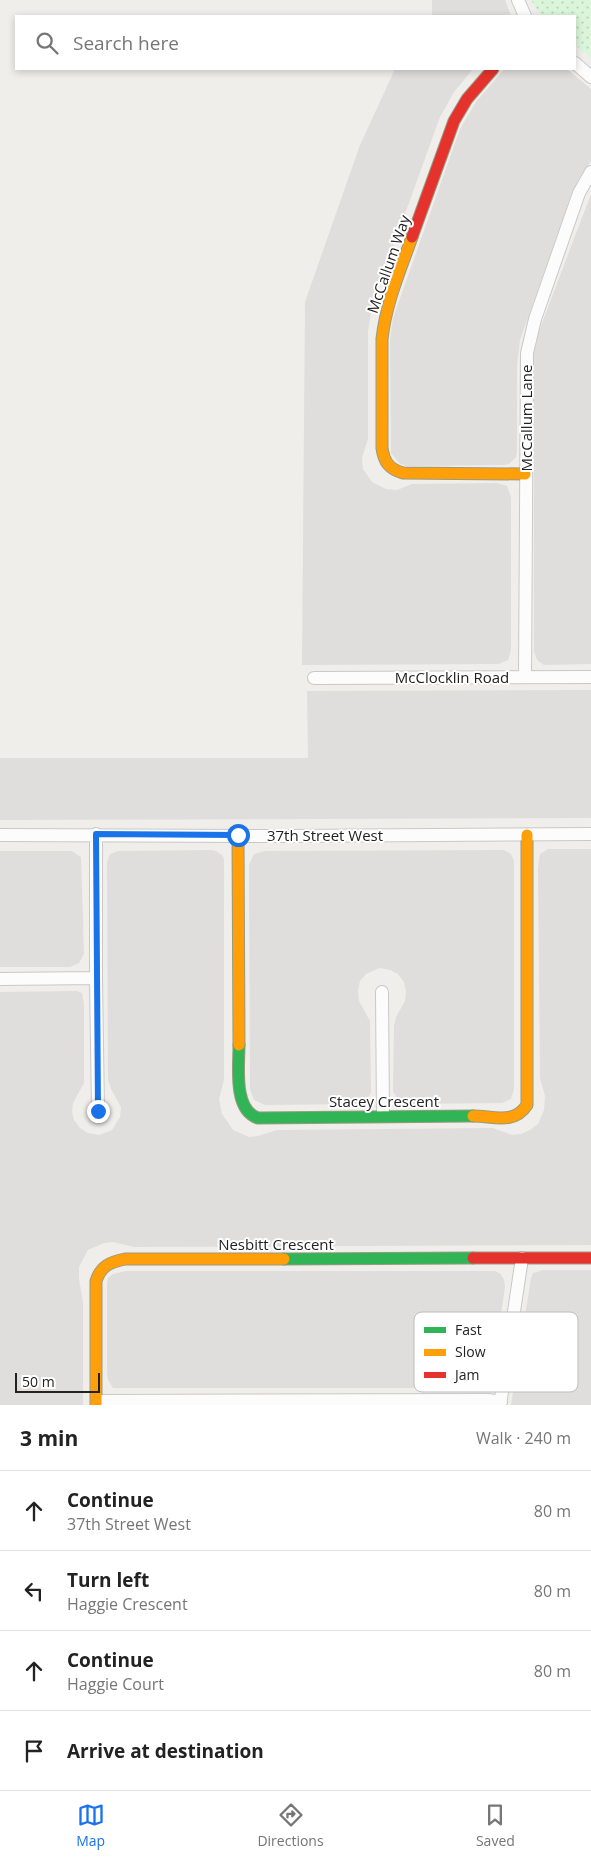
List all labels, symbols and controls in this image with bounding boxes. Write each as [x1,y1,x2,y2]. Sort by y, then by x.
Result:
search box [15,15,576,70]
icon: search [33,29,61,57]
text: Search here [73,30,179,56]
street label: McCallum Way [362,212,414,316]
street label: McCallum Lane [516,365,536,471]
street label: McClocklin Road [395,667,509,687]
route start [227,824,250,847]
street label: 37th Street West [267,825,383,845]
street label: Stacey Crescent [329,1091,439,1111]
route end [87,1100,110,1123]
street label: Nesbitt Crescent [218,1234,334,1254]
legend [414,1312,578,1392]
text: Fast [455,1320,482,1339]
text: Slow [455,1342,486,1361]
text: Jam [453,1365,480,1384]
scale bar [15,1370,100,1393]
text: 50 m [22,1372,55,1391]
text: 3 min [20,1424,78,1452]
text: Walk · 240 m [476,1427,571,1449]
text: Continue [67,1487,154,1513]
icon: ahead [20,1497,48,1525]
text: 80 m [534,1500,571,1522]
text: 37th Street West [67,1513,191,1535]
text: Turn left [67,1567,149,1593]
icon: left [20,1577,48,1605]
text: 80 m [534,1580,571,1602]
text: Haggie Crescent [67,1593,188,1615]
text: Continue [67,1647,154,1673]
icon: ahead [20,1657,48,1685]
text: 80 m [534,1660,571,1682]
text: Haggie Court [67,1673,164,1695]
icon: arrive [20,1737,48,1765]
text: Arrive at destination [67,1738,264,1764]
tab: Map [76,1801,105,1850]
tab: Directions [257,1801,324,1850]
tab: Saved [476,1801,515,1850]

